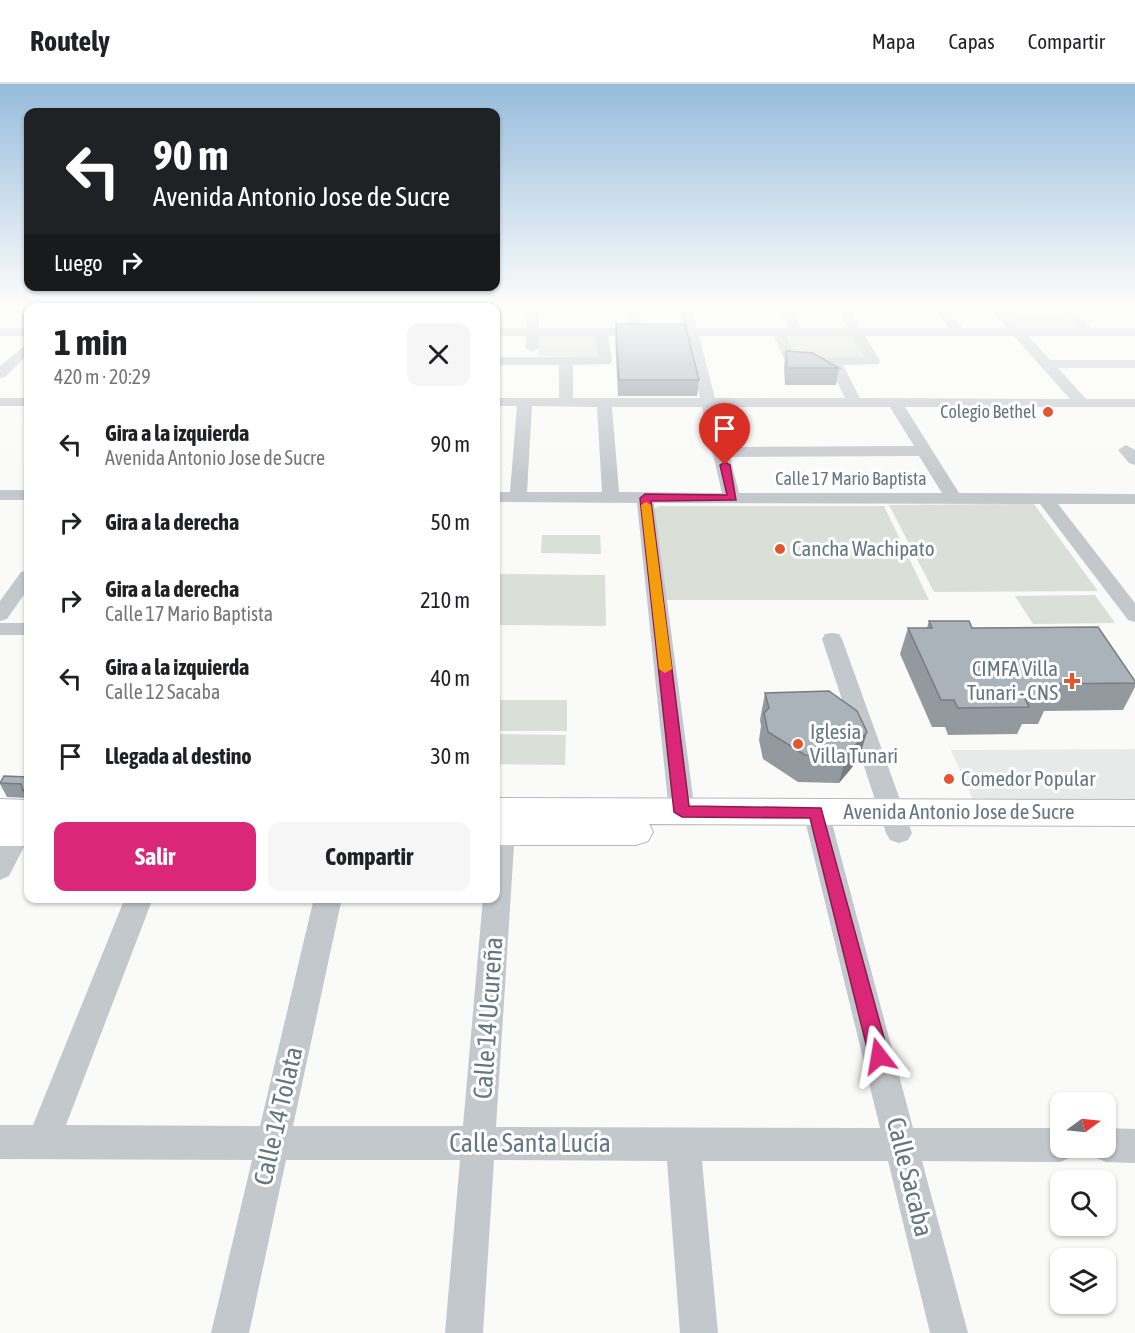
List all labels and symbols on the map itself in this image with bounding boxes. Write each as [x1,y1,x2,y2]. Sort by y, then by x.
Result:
place label: Colegio Bethel [940,401,1036,422]
pin [699,403,750,465]
marker: Colegio Bethel [1041,405,1055,419]
street label: Calle 17 Mario Baptista [775,468,927,489]
place label: Cancha Wachipato [792,536,935,560]
marker: Cancha Wachipato [773,542,787,556]
place label: CIMFA Villa Tunari - CNS [967,656,1058,704]
marker: CIMFA Villa Tunari - CNS [1063,672,1081,690]
place label: Iglesia Villa Tunari [810,719,898,767]
marker: Iglesia Villa Tunari [791,737,805,751]
place label: Comedor Popular [961,766,1096,790]
marker: Comedor Popular [942,772,956,786]
street label: Avenida Antonio Jose de Sucre [843,799,1075,823]
street label: Calle 14 Ucureña [467,936,509,1100]
position arrow [847,1024,911,1088]
street label: Calle 14 Tolata [247,1044,309,1188]
north arrow [1050,1092,1116,1158]
street label: Calle Sacaba [881,1114,939,1240]
street label: Calle Santa Lucía [449,1128,611,1158]

